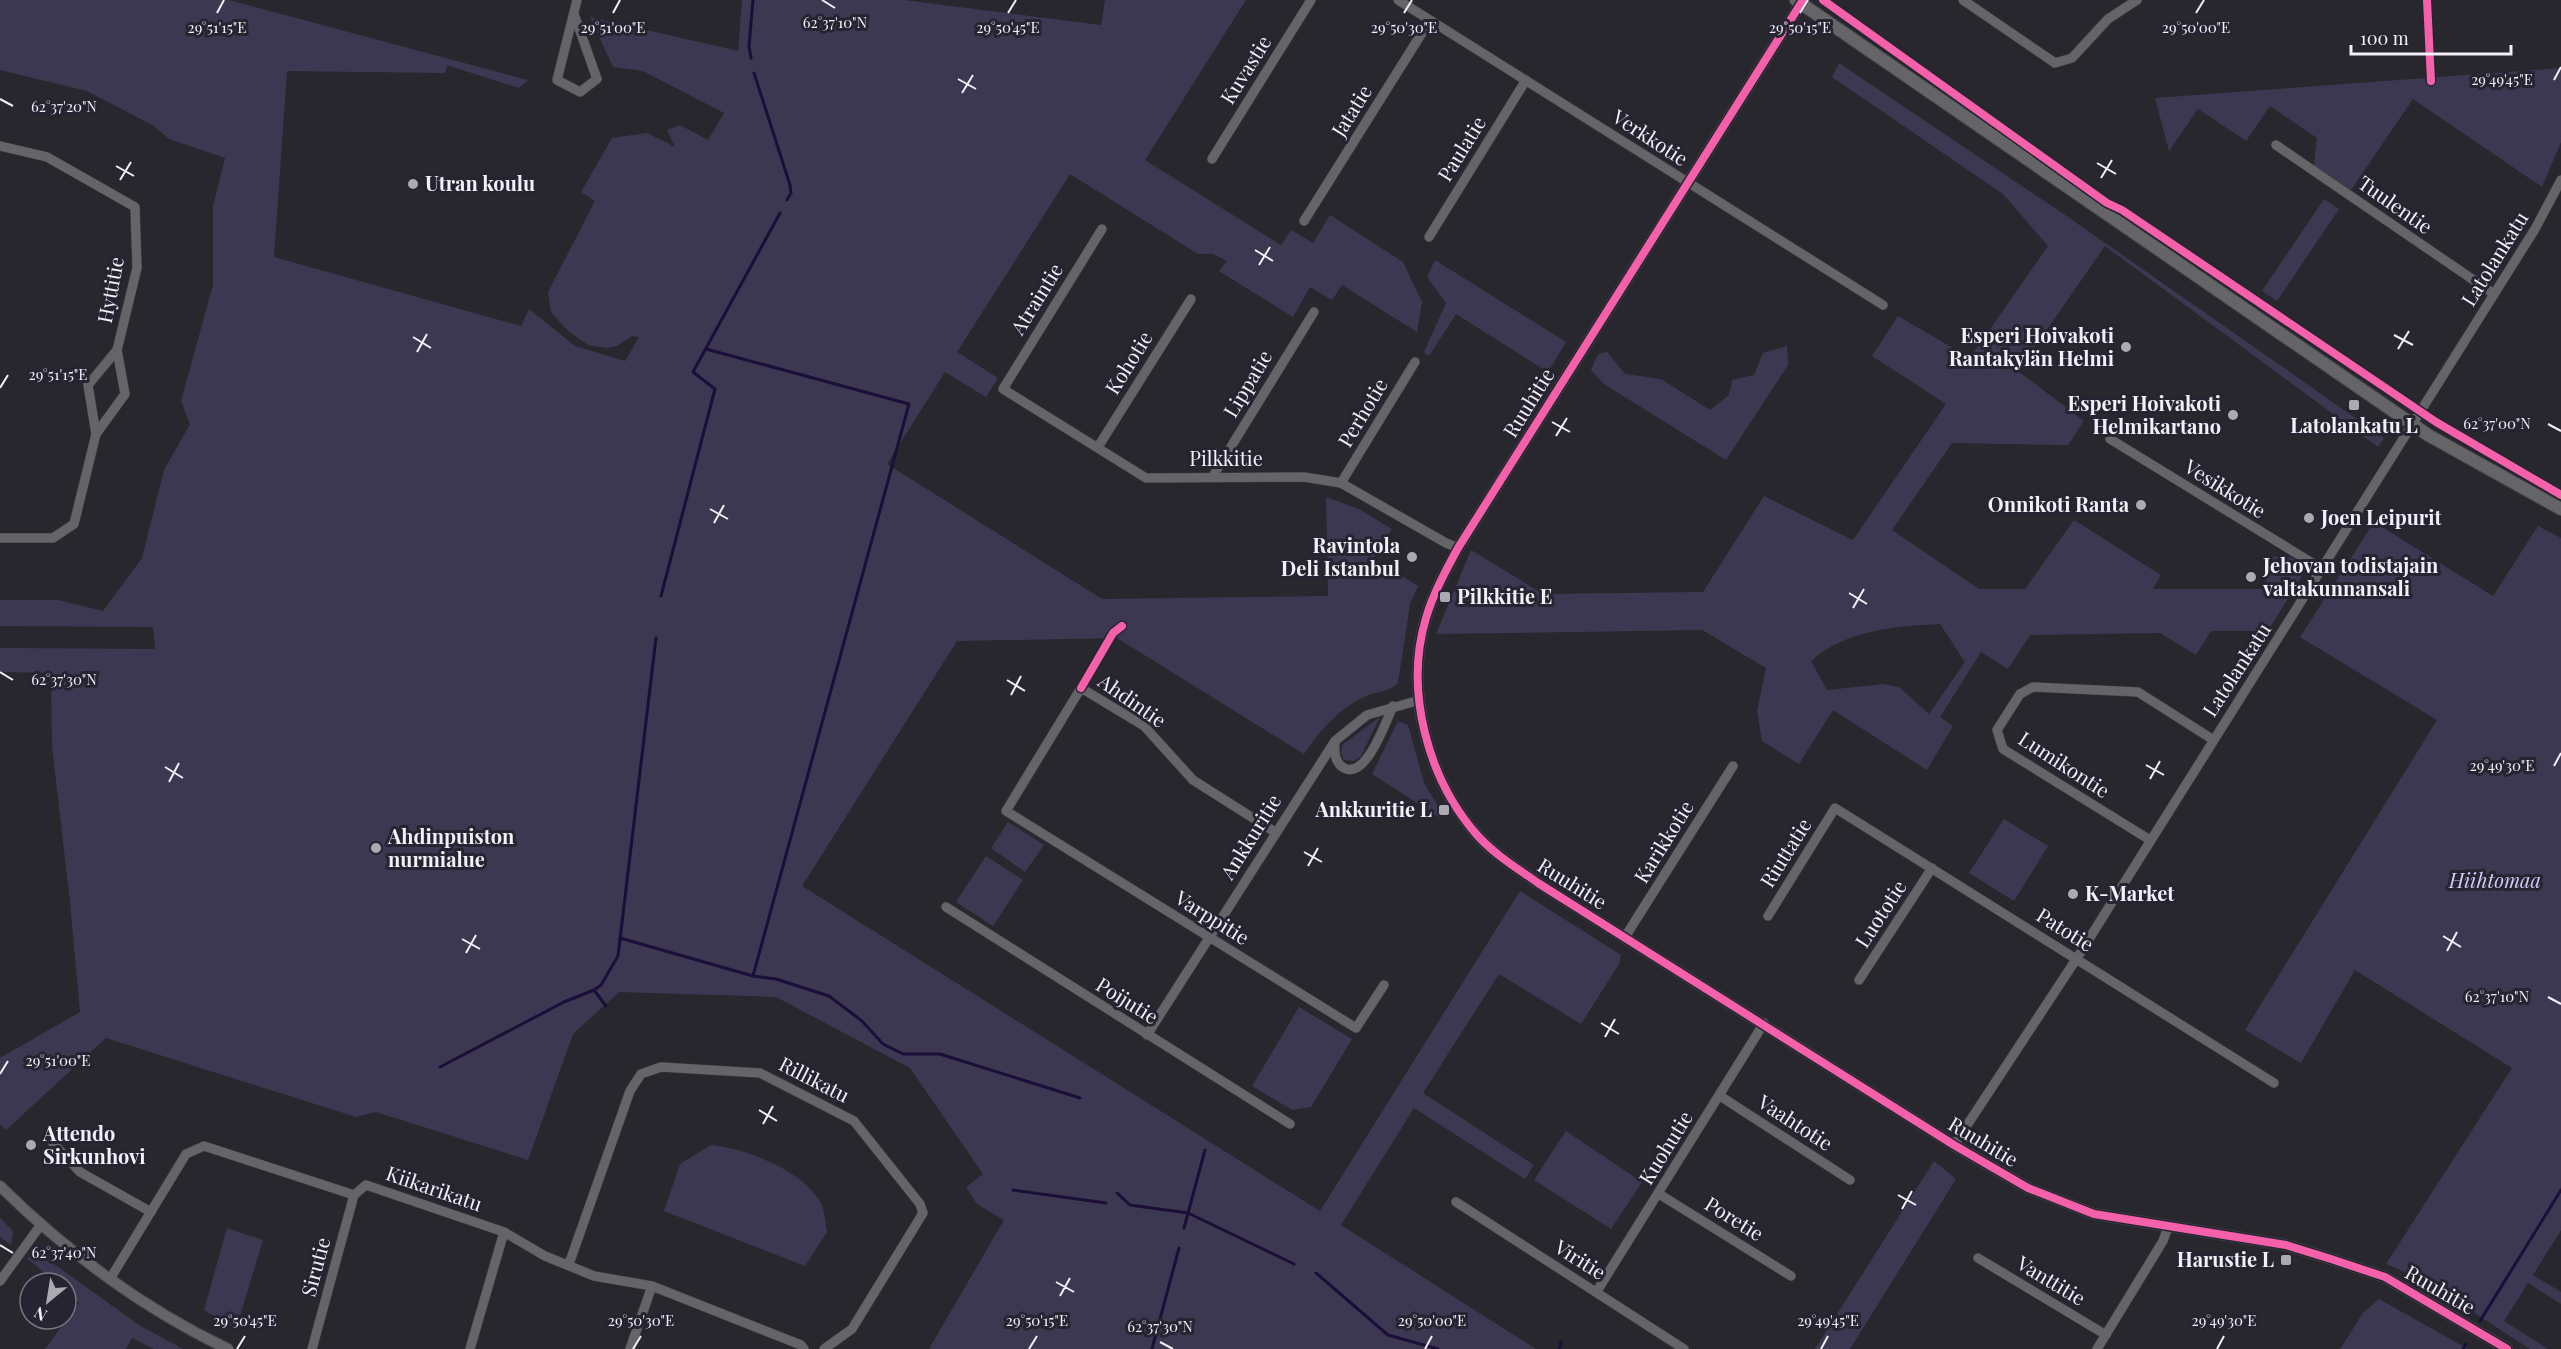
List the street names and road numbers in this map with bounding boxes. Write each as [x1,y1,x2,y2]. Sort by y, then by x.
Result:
street label: Kuvastie [1213,30,1276,109]
street label: Jatatie [1324,79,1377,142]
street label: Verkkotie [1607,102,1694,171]
street label: Paulatie [1430,111,1491,186]
street label: Tuulentie [2353,168,2438,239]
street label: Latolankatu [2454,206,2534,311]
street label: Hyttitie [90,254,129,325]
street label: Atraintie [1003,257,1068,340]
street label: Kohotie [1098,326,1158,399]
street label: Lippatie [1216,345,1277,422]
street label: Ruuhitie [1496,362,1560,442]
street label: Perhotie [1331,373,1393,452]
street label: Pilkkitie [1189,444,1263,471]
street label: Vesikkotie [2179,452,2272,523]
street label: Latolankatu [2195,617,2276,721]
street label: Ahdintie [1093,666,1172,733]
street label: Lumikontie [2014,724,2116,803]
street label: Ankkuritie [1212,789,1286,885]
street label: Karikkotie [1627,795,1699,888]
street label: Riuttatie [1753,812,1817,892]
street label: Ruuhitie [1533,851,1613,915]
street label: Luototie [1848,874,1912,952]
street label: Varppitie [1170,883,1255,950]
street label: Patotie [2032,901,2100,957]
street label: Poijutie [1092,970,1164,1029]
street label: Rillikatu [775,1049,855,1108]
street label: Vaahtotie [1752,1087,1838,1156]
street label: Kuohutie [1632,1105,1698,1189]
street label: Ruuhitie [1944,1109,2024,1172]
street label: Kiikarikatu [383,1159,486,1217]
street label: Poretie [1700,1189,1769,1246]
street label: Viritie [1549,1232,1612,1285]
street label: Sirutie [294,1234,335,1299]
street label: Vanttitie [2012,1248,2091,1311]
street label: Ruuhitie [2401,1258,2481,1320]

